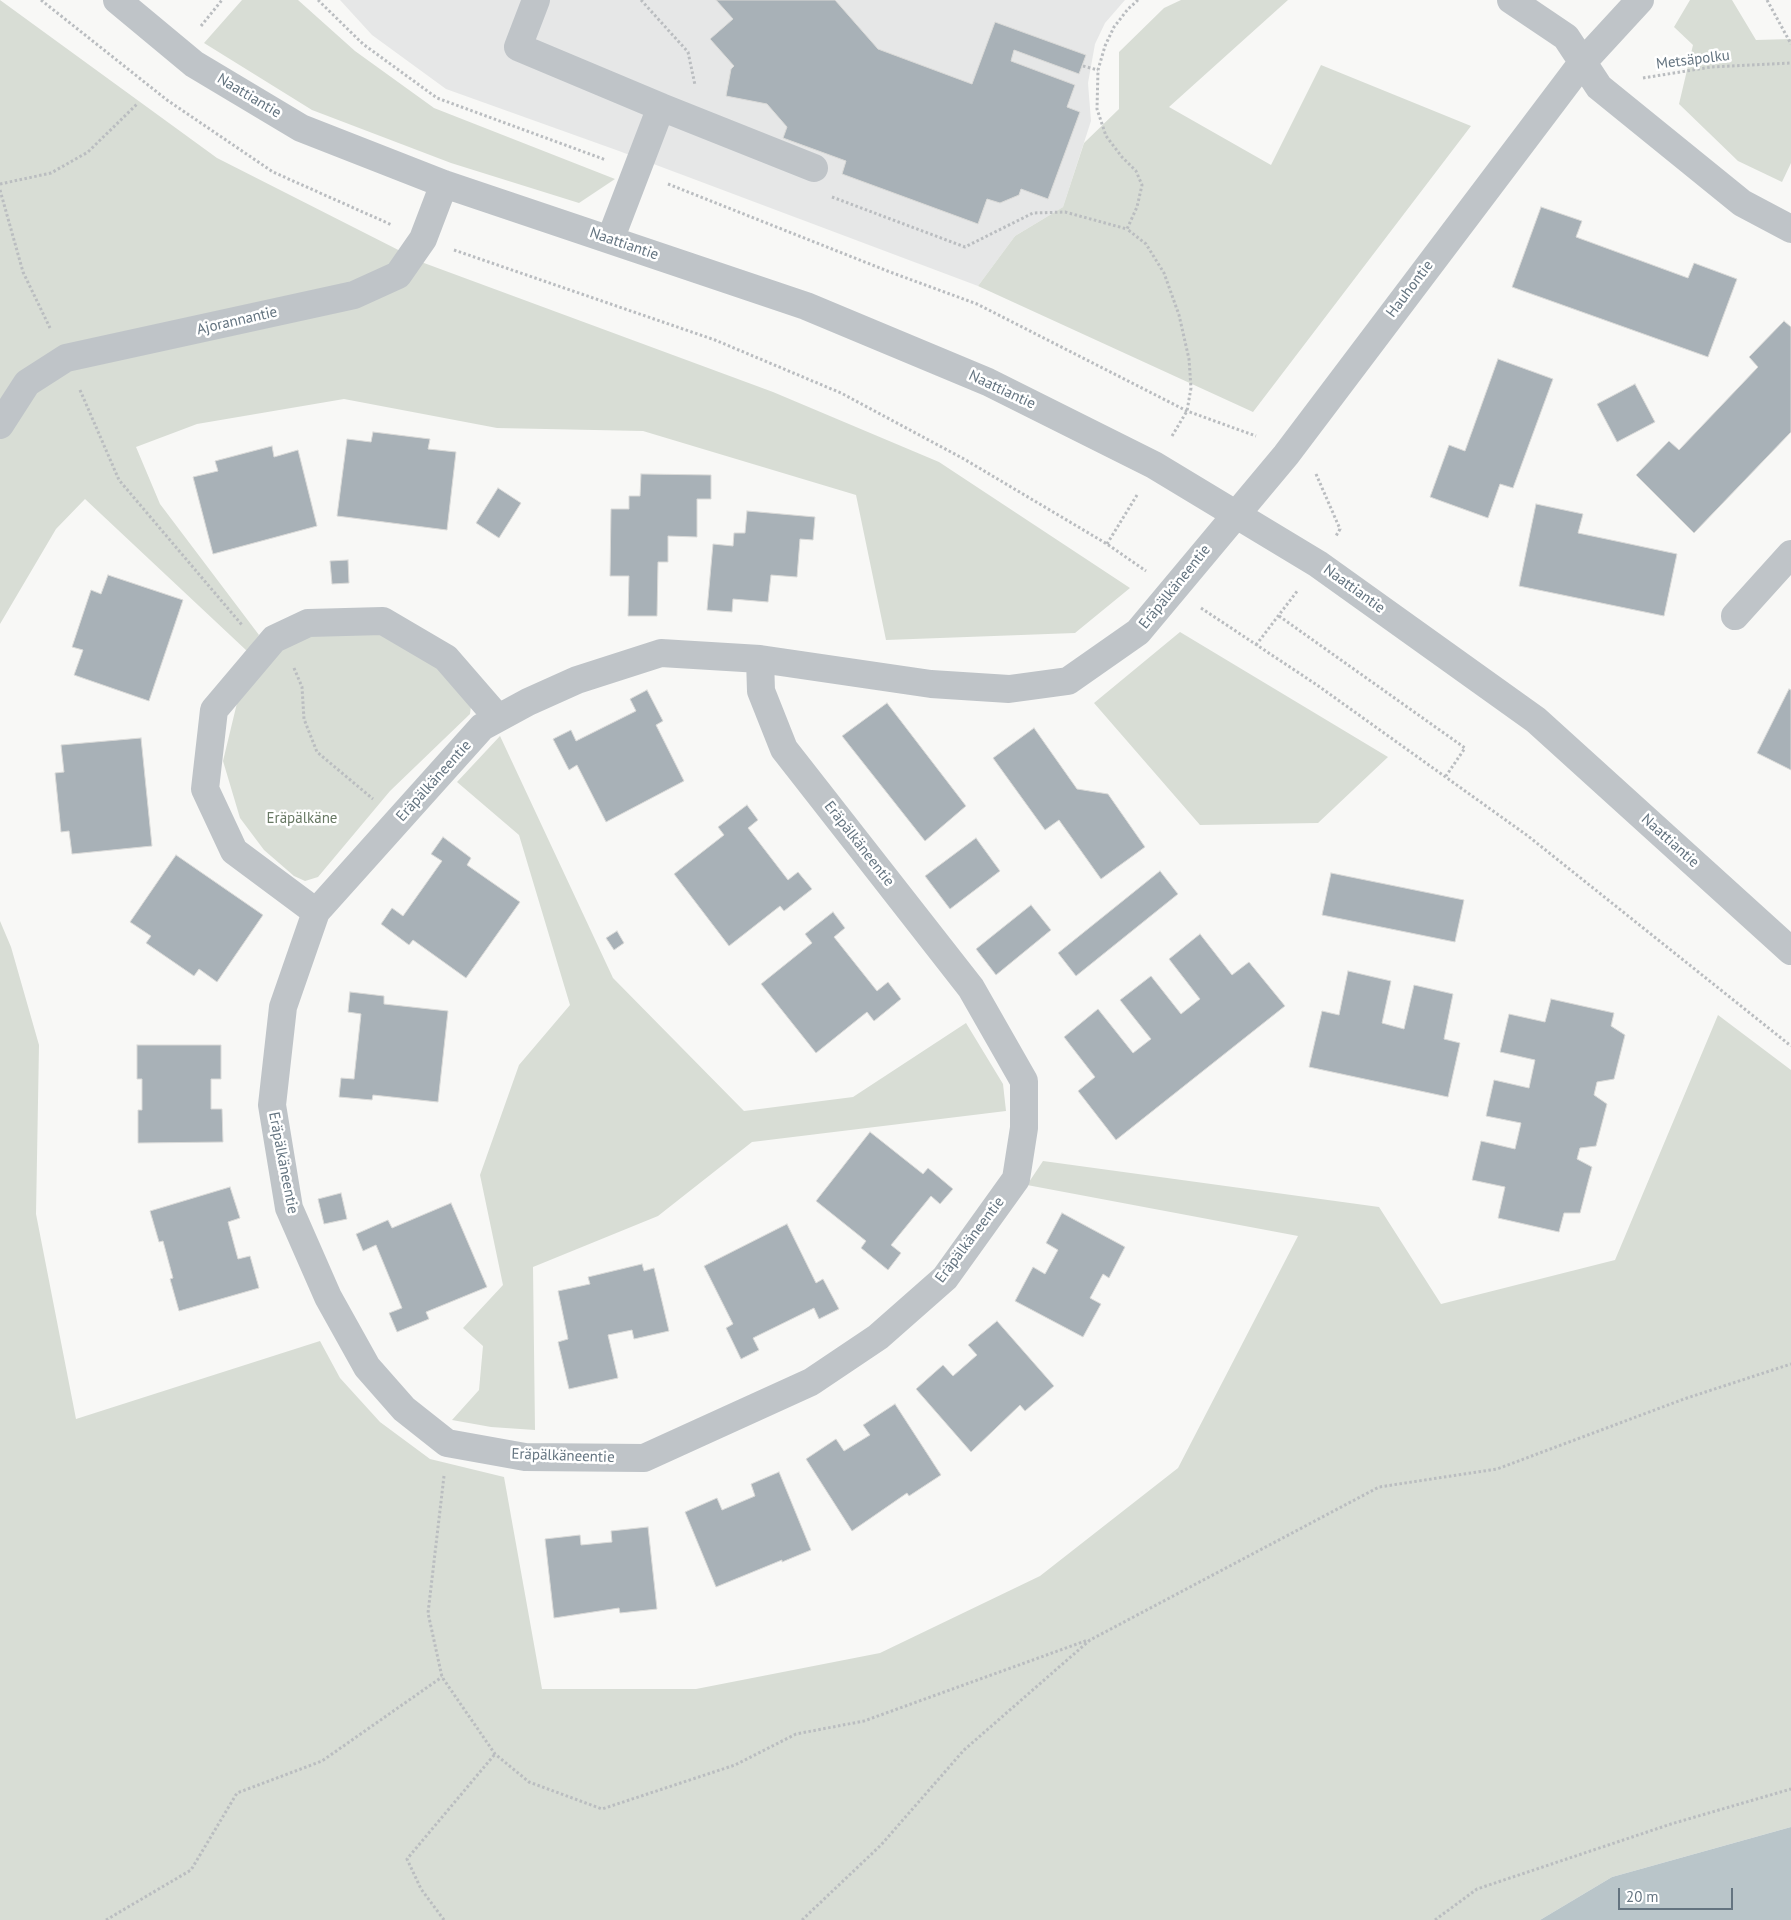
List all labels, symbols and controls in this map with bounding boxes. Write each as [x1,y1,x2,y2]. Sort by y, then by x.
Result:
street label: Metsäpolku [1655,47,1731,73]
street label: Naattiantie [214,70,284,122]
street label: Naattiantie [587,224,661,264]
street label: Hauhontie [1383,257,1437,321]
street label: Ajorannantie [195,303,279,339]
street label: Naattiantie [966,367,1038,413]
street label: Eräpälkäneentie [1135,541,1215,633]
street label: Naattiantie [1320,561,1388,617]
street label: Eräpälkäneentie [393,737,475,825]
street label: Eräpälkäneentie [820,798,898,890]
park label: Eräpälkäne [267,810,337,828]
street label: Naattiantie [1637,810,1703,872]
street label: Eräpälkäneentie [264,1111,302,1215]
street label: Eräpälkäneentie [932,1193,1008,1287]
street label: Eräpälkäneentie [511,1445,615,1467]
scale bar [1621,1878,1736,1910]
text: 20 m [1626,1887,1659,1906]

